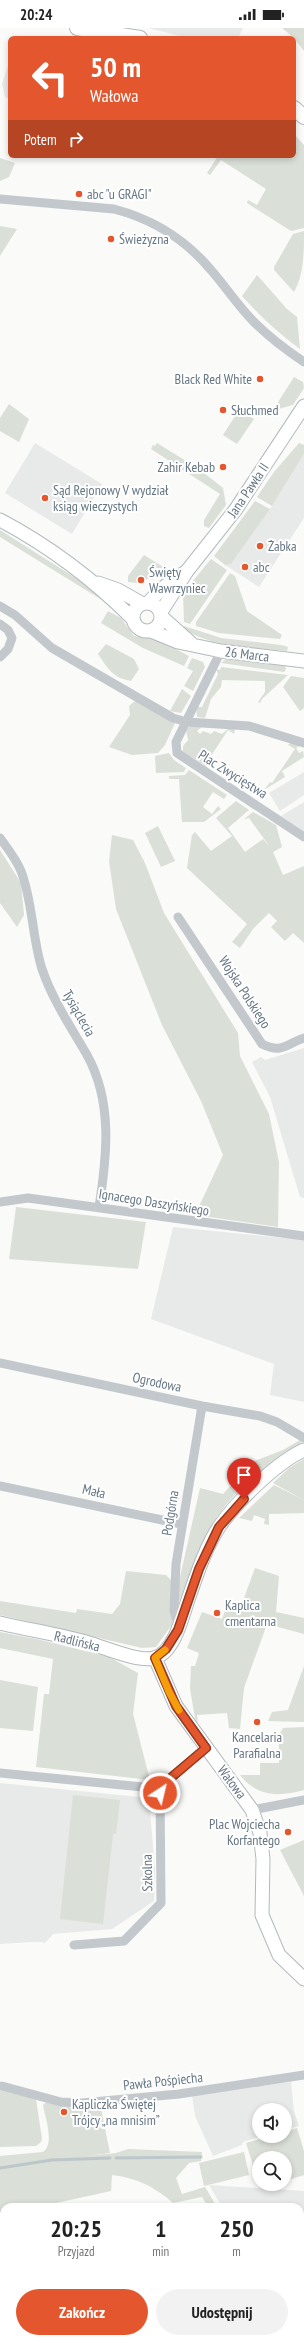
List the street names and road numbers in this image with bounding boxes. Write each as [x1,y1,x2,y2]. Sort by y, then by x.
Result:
street label: Jana Pawła II [223,459,273,522]
street label: 26 Marca [224,642,270,666]
street label: Plac Zwycięstwa [195,746,271,802]
street label: Wojska Polskiego [215,952,275,1032]
street label: Tysiąclecia [58,986,100,1040]
street label: Ignacego Daszyńskiego [97,1184,211,1220]
street label: Ogrodowa [131,1368,183,1396]
street label: Mała [81,1480,107,1502]
street label: Podgórna [158,1489,182,1537]
street label: Radlińska [52,1627,102,1655]
street label: Wałowa [214,1762,250,1802]
street label: Szkolna [138,1854,156,1892]
street label: Pawła Pośpiecha [122,2068,204,2094]

